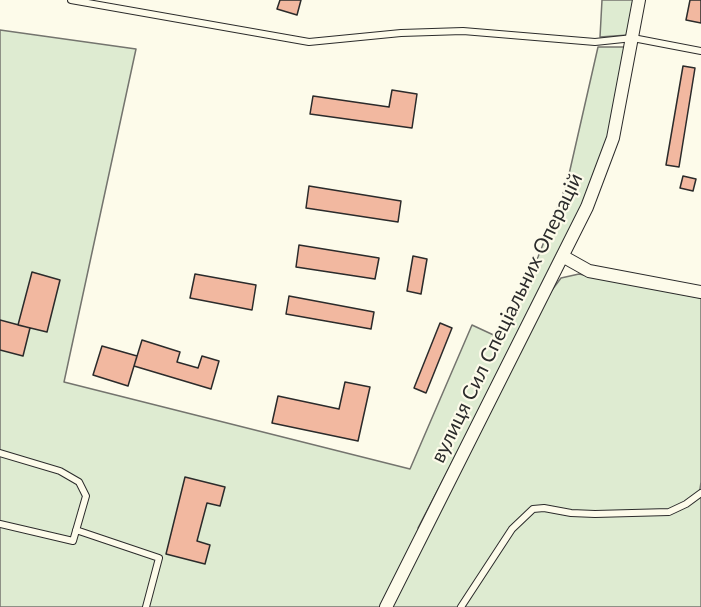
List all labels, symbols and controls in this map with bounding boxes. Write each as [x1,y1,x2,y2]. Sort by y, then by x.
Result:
street label: вулиця Сил Спеціальних Операцій [426,169,588,467]

